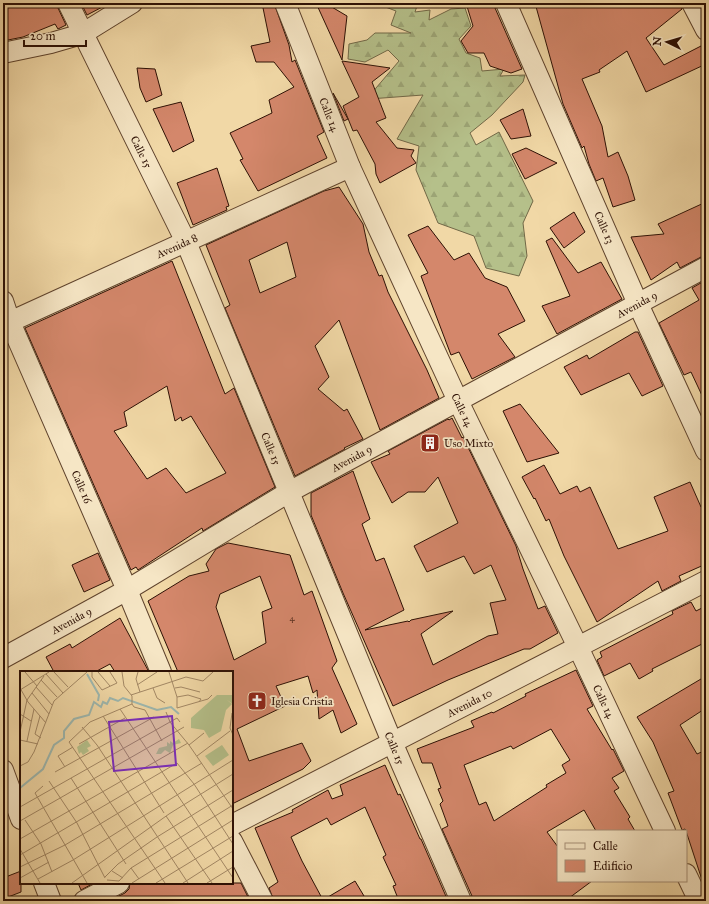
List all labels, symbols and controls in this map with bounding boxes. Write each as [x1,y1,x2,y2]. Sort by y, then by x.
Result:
scale bar [24,22,86,48]
north arrow [647,22,687,62]
text: 20 m [30,29,56,43]
text: N [651,35,664,46]
street label: Calle 14 [316,96,342,134]
street label: Calle 15 [128,134,154,170]
street label: Calle 13 [591,209,617,246]
street label: Avenida 8 [153,231,200,262]
street label: Avenida 9 [614,289,660,321]
street label: Calle 14 [448,391,476,430]
street label: Calle 15 [258,430,283,467]
building icon: Uso Mixto [419,432,441,454]
place label: Uso Mixto [444,437,494,450]
street label: Avenida 9 [329,442,375,475]
street label: Calle 16 [69,468,95,506]
street label: Avenida 9 [48,605,94,638]
house number: 4 [289,612,295,623]
inset map [20,671,233,884]
street label: Calle 14 [590,683,617,721]
street label: Avenida 10 [444,686,494,721]
church icon: Iglesia Cristia [246,690,268,712]
place label: Iglesia Cristia [271,695,333,708]
street label: Calle 15 [382,730,407,767]
legend [557,830,687,882]
text: Calle [593,839,618,853]
text: Edificio [593,859,632,873]

